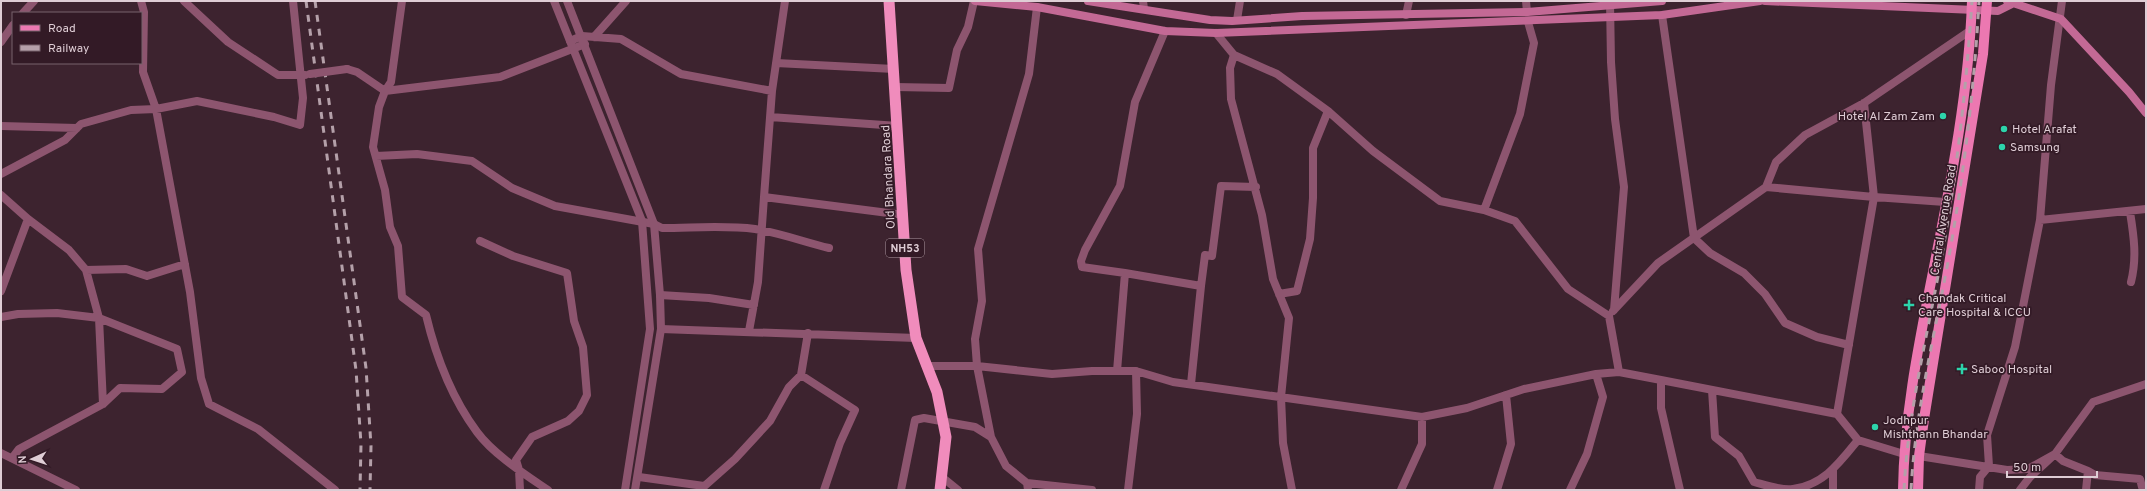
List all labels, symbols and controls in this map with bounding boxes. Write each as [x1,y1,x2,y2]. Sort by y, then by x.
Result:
legend [12,12,142,64]
text: Road [48,21,76,37]
text: Railway [48,41,89,57]
place label: Hotel Al Zam Zam [1838,109,1935,125]
marker: Hotel Al Zam Zam [1938,111,1948,121]
place label: Hotel Arafat [2012,122,2077,138]
marker: Hotel Arafat [1999,124,2009,134]
street label: Old Bhandara Road [878,125,900,229]
place label: Samsung [2010,140,2060,156]
marker: Samsung [1997,142,2007,152]
street label: Central Avenue Road [1927,164,1961,277]
road number: NH53 [886,239,924,257]
place label: Chandak Critical Care Hospital & ICCU [1918,291,2031,321]
marker: Chandak Critical Care Hospital & ICCU [1903,299,1915,311]
place label: Saboo Hospital [1971,362,2052,378]
marker: Saboo Hospital [1956,363,1968,375]
place label: Jodhpur Mishthann Bhandar [1883,413,1988,443]
marker: Jodhpur Mishthann Bhandar [1870,422,1880,432]
north arrow [12,439,52,479]
scale bar [2007,453,2097,479]
text: N [16,455,30,464]
text: 50 m [2013,460,2041,476]

